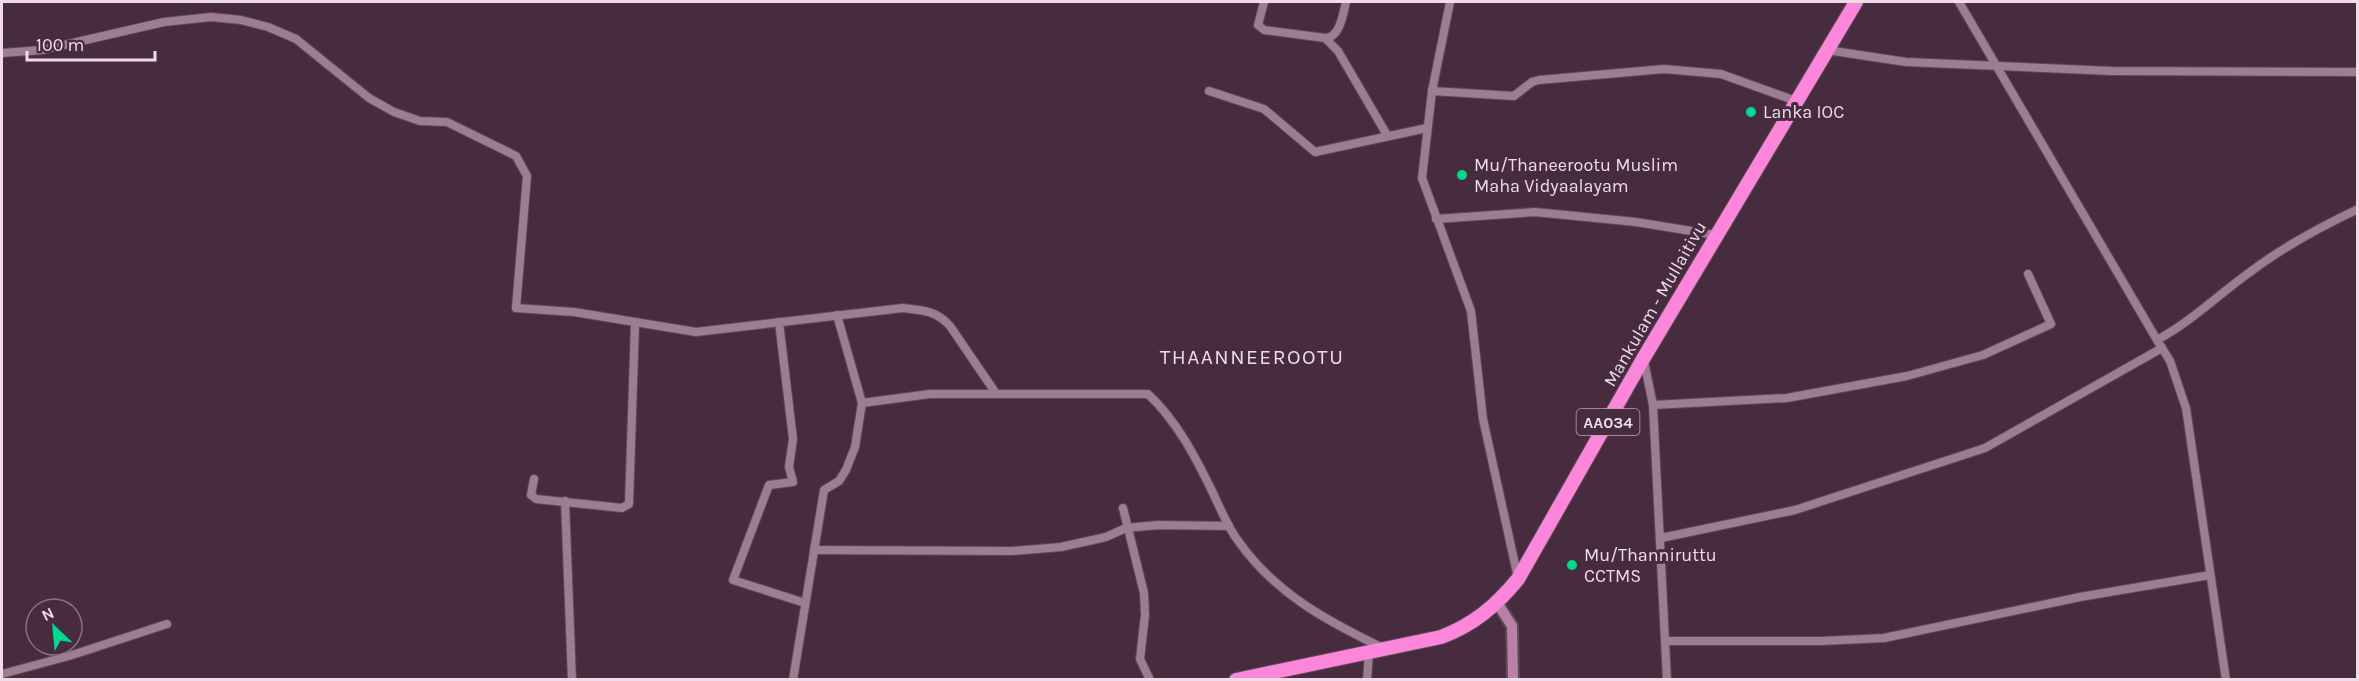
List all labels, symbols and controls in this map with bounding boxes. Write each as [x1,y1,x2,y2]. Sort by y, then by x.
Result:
scale bar [27,24,154,62]
text: 100 m [36,34,84,56]
place label: Lanka IOC [1763,101,1844,123]
marker: Lanka IOC [1744,105,1758,119]
place label: Mu/Thaneerootu Muslim Maha Vidyaalayam [1474,154,1678,197]
marker: Mu/Thaneerootu Muslim Maha Vidyaalayam [1455,168,1469,182]
street label: Mankulam - Mullaitivu [1599,217,1711,391]
district label: THAANNEEROOTU [1160,345,1344,369]
road number: AA034 [1576,409,1640,435]
place label: Mu/Thanniruttu CCTMS [1584,544,1717,587]
marker: Mu/Thanniruttu CCTMS [1565,558,1579,572]
north arrow [24,597,84,657]
text: N [38,603,57,625]

